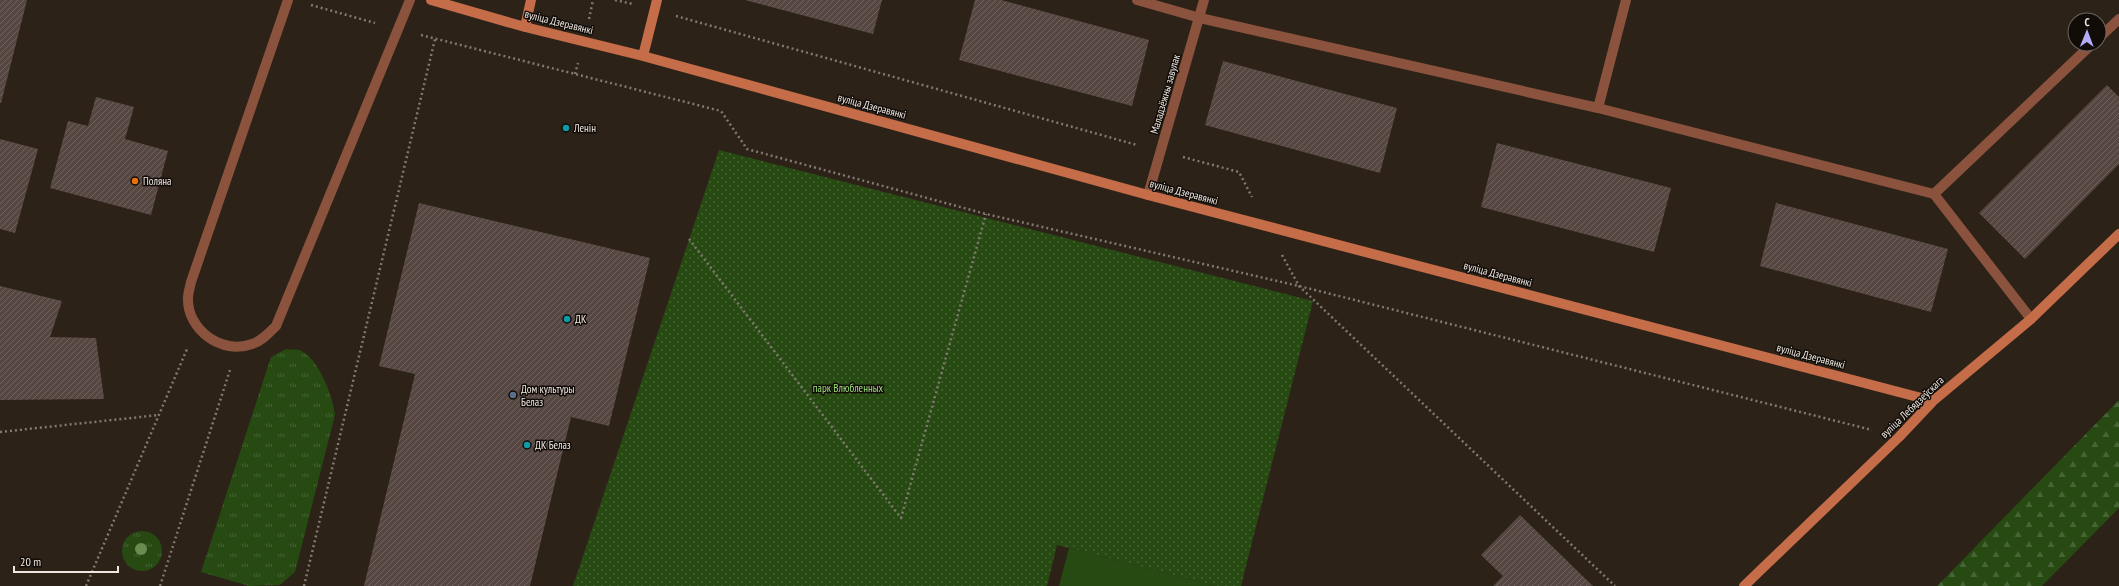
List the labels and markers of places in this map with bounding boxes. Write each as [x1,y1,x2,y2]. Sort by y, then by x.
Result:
place label: Ленін [573,121,596,135]
marker: Ленін [561,123,571,133]
place label: Поляна [143,174,171,188]
marker: Поляна [130,176,140,186]
place label: ДК [575,312,587,326]
marker: ДК [562,314,572,324]
place label: Дом культуры Белаз [521,382,575,409]
marker: Дом культуры Белаз [508,390,518,400]
place label: ДК Белаз [535,438,571,452]
marker: ДК Белаз [522,440,532,450]

